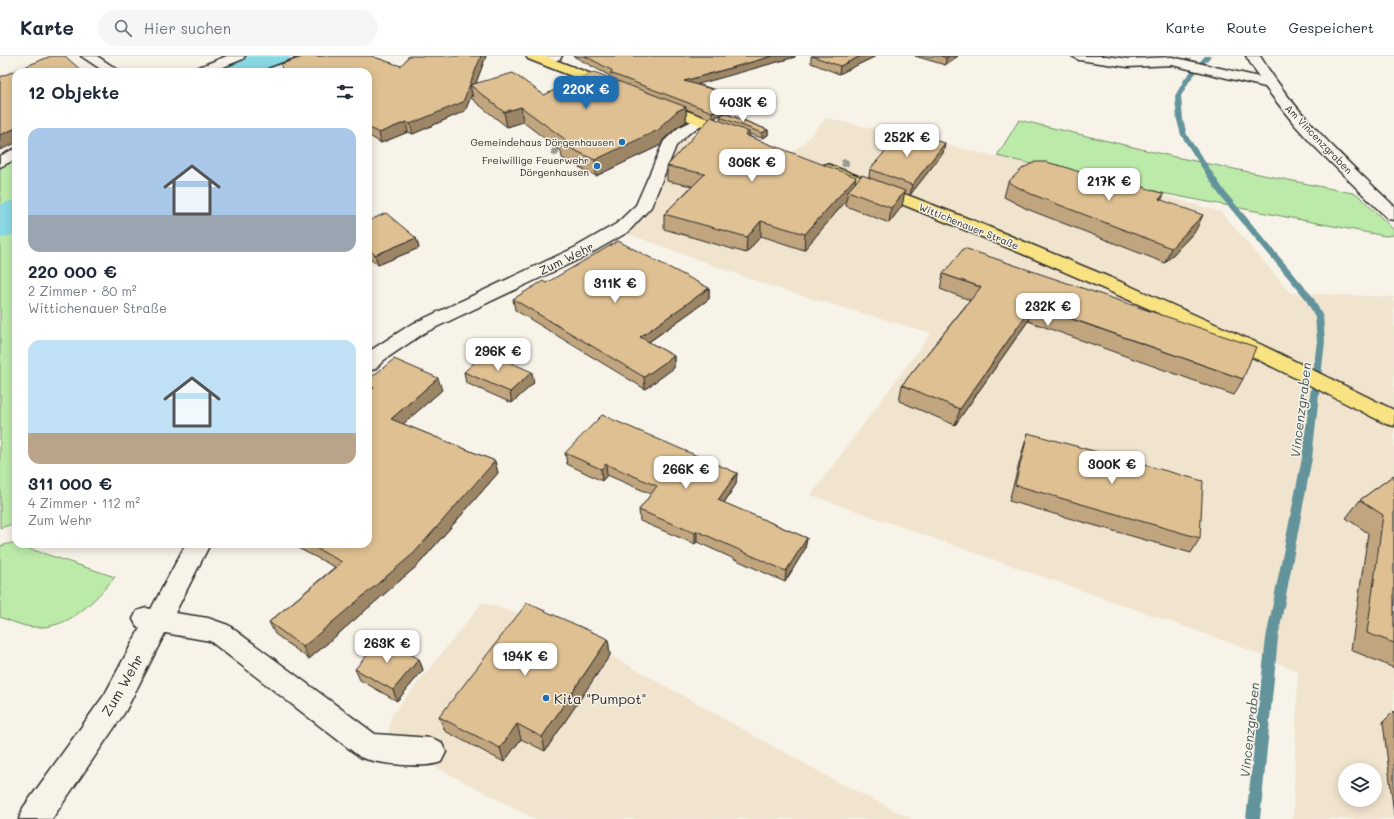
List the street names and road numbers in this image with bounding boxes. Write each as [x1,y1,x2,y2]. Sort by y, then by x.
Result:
street label: Am Vincenzgraben [1282,101,1356,177]
street label: Wittichenauer Straße [917,199,1021,253]
street label: Zum Wehr [536,238,596,278]
street label: Zum Wehr [97,651,147,719]

